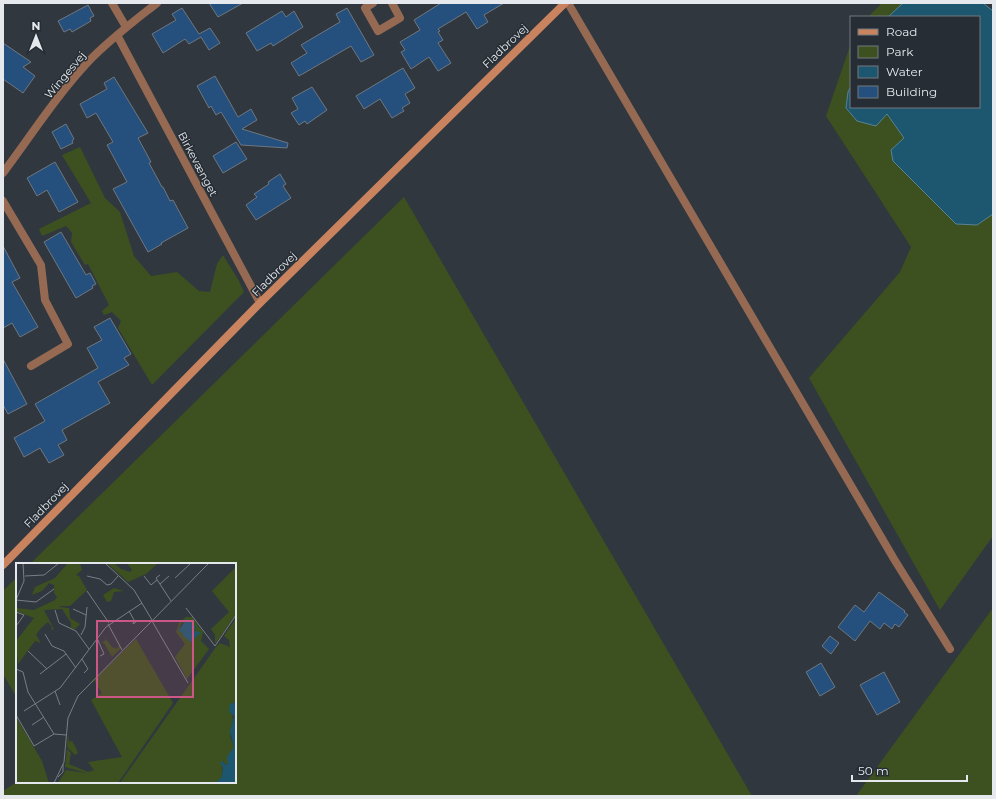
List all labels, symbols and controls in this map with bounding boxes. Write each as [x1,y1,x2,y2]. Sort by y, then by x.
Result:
north arrow [16,16,56,56]
legend [850,16,980,108]
text: N [32,19,40,33]
street label: Fladbrovej [479,21,531,71]
text: Road [886,24,917,39]
text: Park [886,44,914,59]
street label: Wingesvej [41,49,89,101]
text: Water [886,64,923,79]
text: Building [886,84,937,99]
street label: Birkevænget [175,129,221,199]
street label: Fladbrovej [249,249,299,299]
street label: Fladbrovej [21,479,71,531]
inset map [16,563,236,783]
scale bar [852,757,967,783]
text: 50 m [858,763,889,778]

